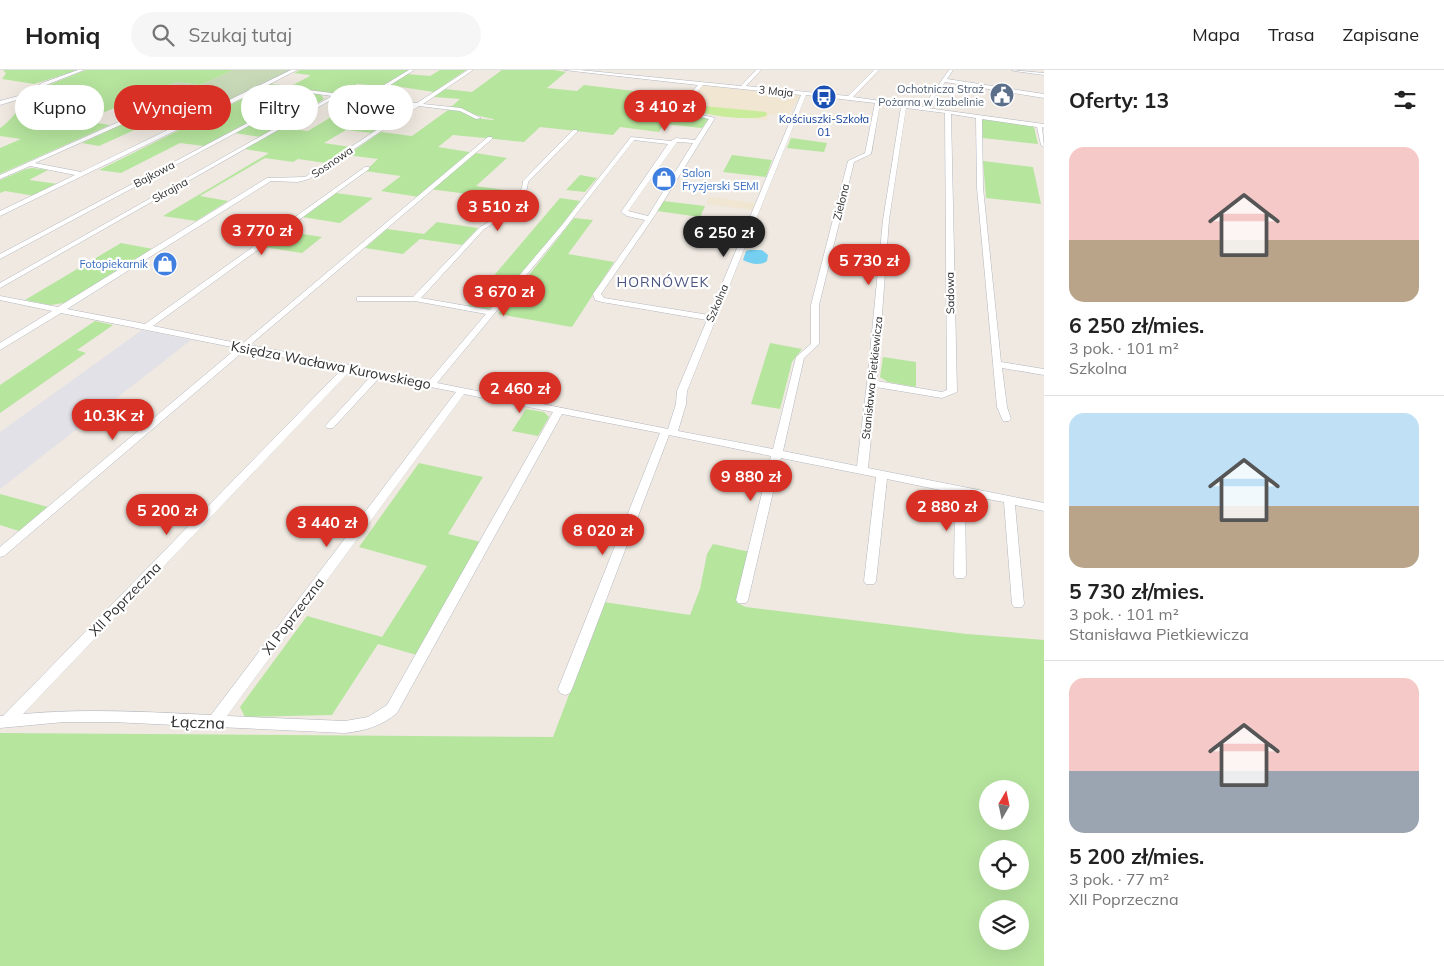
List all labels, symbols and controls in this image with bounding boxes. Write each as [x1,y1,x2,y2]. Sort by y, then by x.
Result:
search box [131,12,481,57]
text: Homiq [25,20,101,50]
icon: search [149,21,177,49]
text: Szukaj tutaj [189,23,292,47]
text: Mapa [1192,23,1240,46]
text: Trasa [1268,23,1315,46]
text: Zapisane [1343,23,1419,46]
street label: 3 Maja [758,82,794,100]
place label: Ochotnicza Straż Pożarna w Izabelinie [878,82,984,109]
public building icon: Ochotnicza Straż Pożarna w Izabelinie [989,82,1015,108]
bus stop icon: Kościuszki-Szkoła 01 [811,84,837,110]
chip: Kupno [15,85,104,130]
chip: Wynajem [114,85,231,130]
chip: Filtry [241,85,318,130]
chip: Nowe [328,85,413,130]
icon: filters [1391,86,1419,114]
text: Oferty: 13 [1069,87,1169,113]
pin: 3 410 zł [613,90,717,132]
text: 3 410 zł [635,96,695,116]
place label: Kościuszki-Szkoła 01 [779,112,869,139]
street label: Sosnowa [308,143,356,181]
street label: Bajkowa [131,157,177,191]
shop icon: Salon Fryzjerski SEMI [651,166,677,192]
place label: Salon Fryzjerski SEMI [682,166,759,193]
street label: Skrajna [150,174,190,206]
icon: home [1199,180,1289,270]
street label: Zielona [830,182,852,222]
pin: 3 510 zł [446,190,550,232]
text: 3 510 zł [468,196,528,216]
pin: 3 770 zł [210,214,314,256]
pin: 6 250 zł [672,216,776,258]
text: 3 770 zł [232,220,292,240]
text: 6 250 zł [694,222,754,242]
pin: 5 730 zł [817,244,921,286]
text: 5 730 zł [839,250,899,270]
shop icon: Fotopiekarnik [152,251,178,277]
place label: Fotopiekarnik [80,257,148,271]
street label: Sadowa [943,272,957,314]
district label: HORNÓWEK [617,273,710,291]
pin: 3 670 zł [452,274,556,317]
text: 3 670 zł [474,281,534,301]
street label: Szkolna [703,282,731,324]
text: 6 250 zł/mies. [1069,312,1204,338]
street label: Stanisława Pietkiewicza [859,316,885,440]
street label: Księdza Wacława Kurowskiego [229,337,433,393]
text: 3 pok. · 101 m² [1069,338,1179,358]
text: Szkolna [1069,358,1127,378]
pin: 2 460 zł [468,372,572,414]
text: 2 460 zł [490,378,550,398]
pin: 10.3K zł [61,398,165,441]
text: 10.3K zł [83,405,143,425]
icon: home [1199,445,1289,535]
pin: 9 880 zł [699,460,803,502]
text: 9 880 zł [721,466,781,486]
pin: 2 880 zł [895,490,999,532]
pin: 5 200 zł [115,494,219,536]
text: 2 880 zł [917,496,977,516]
text: 5 200 zł [137,500,197,520]
pin: 3 440 zł [275,506,379,548]
text: 3 440 zł [297,512,357,532]
pin: 8 020 zł [551,514,655,556]
text: 8 020 zł [573,520,633,540]
street label: XII Poprzeczna [85,558,165,640]
street label: XI Poprzeczna [258,574,328,658]
text: 5 730 zł/mies. [1069,578,1204,604]
text: 3 pok. · 101 m² [1069,604,1179,624]
text: Stanisława Pietkiewicza [1069,624,1249,644]
icon: home [1199,710,1289,800]
street label: Łączna [170,711,225,733]
north arrow [979,780,1029,830]
map controls [979,780,1029,950]
button: locate [979,840,1029,890]
text: 5 200 zł/mies. [1069,843,1204,869]
text: 3 pok. · 77 m² [1069,869,1169,889]
text: XII Poprzeczna [1069,889,1179,909]
button: layers [979,900,1029,950]

